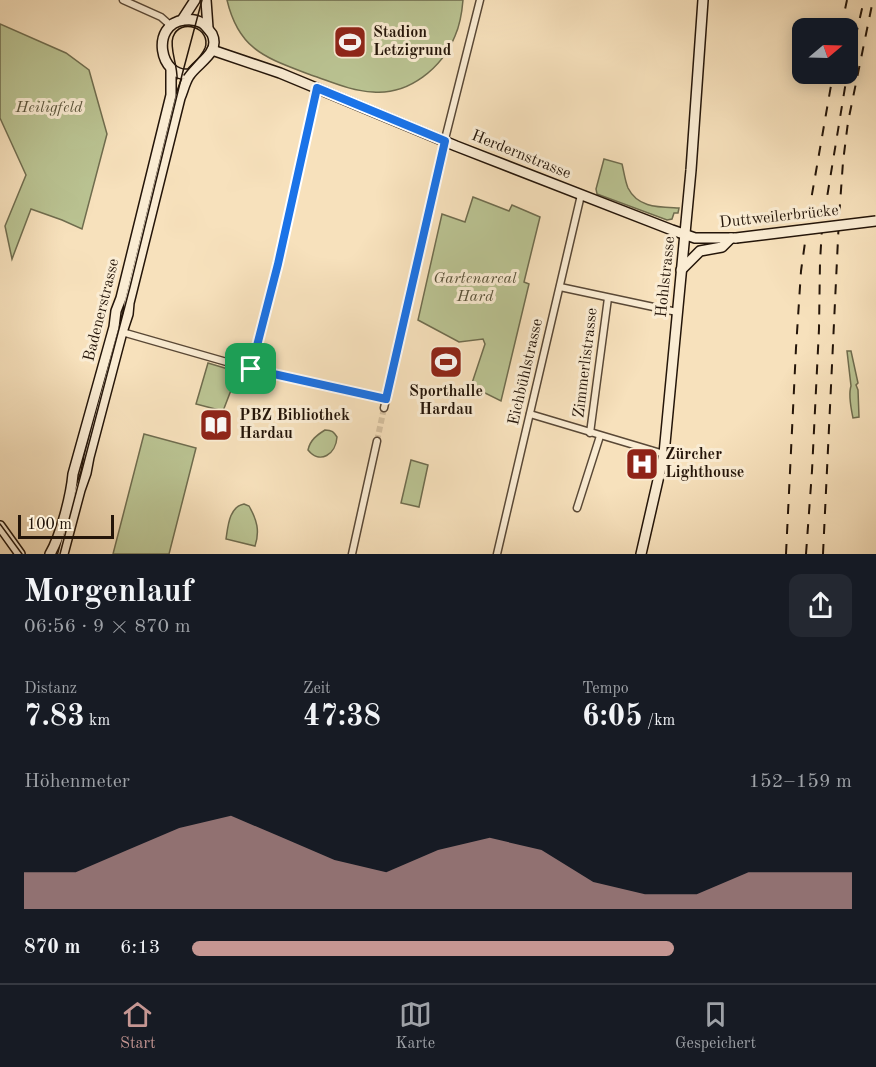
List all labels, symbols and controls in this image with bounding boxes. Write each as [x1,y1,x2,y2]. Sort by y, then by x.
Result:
north arrow [792,18,858,84]
map controls [792,18,858,84]
sports icon: Stadion Letzigrund [332,24,368,60]
place label: Stadion Letzigrund [373,25,452,59]
park label: Heiligfeld [14,100,83,116]
street label: Herdernstrasse [469,128,573,182]
street label: Duttweilerbrücke [719,203,839,231]
street label: Hohlstrasse [654,235,678,319]
street label: Badenerstrasse [81,257,123,363]
park label: Gartenareal Hard [433,271,517,305]
street label: Zimmerlistrasse [571,307,601,419]
street label: Eichbühlstrasse [506,317,546,427]
pin [225,343,276,394]
sports icon: Sporthalle Hardau [428,344,464,380]
icon: arrive [234,352,267,385]
place label: Sporthalle Hardau [409,384,483,418]
library icon: PBZ Bibliothek Hardau [198,407,234,443]
place label: PBZ Bibliothek Hardau [239,408,350,442]
hospital icon: Zürcher Lighthouse [624,446,660,482]
place label: Zürcher Lighthouse [665,447,744,481]
scale bar [18,512,114,540]
text: 100 m [27,517,72,533]
button: share [789,574,852,637]
text: Morgenlauf [24,576,193,609]
text: 06:56 · 9 × 870 m [24,617,191,637]
text: Distanz [24,681,77,697]
text: Zeit [303,681,331,697]
text: Tempo [582,681,629,697]
text: 7.83 [24,702,85,732]
text: 47:38 [303,702,381,732]
text: 6:05 [582,702,643,732]
text: km [85,713,110,729]
text: /km [643,713,675,729]
text: Höhenmeter [24,772,130,792]
text: 152–159 m [749,772,852,792]
text: 870 m [24,938,80,958]
text: 6:13 [120,938,160,958]
tab: Start [120,998,156,1054]
tab: Karte [396,998,435,1054]
tab: Gespeichert [675,998,756,1054]

